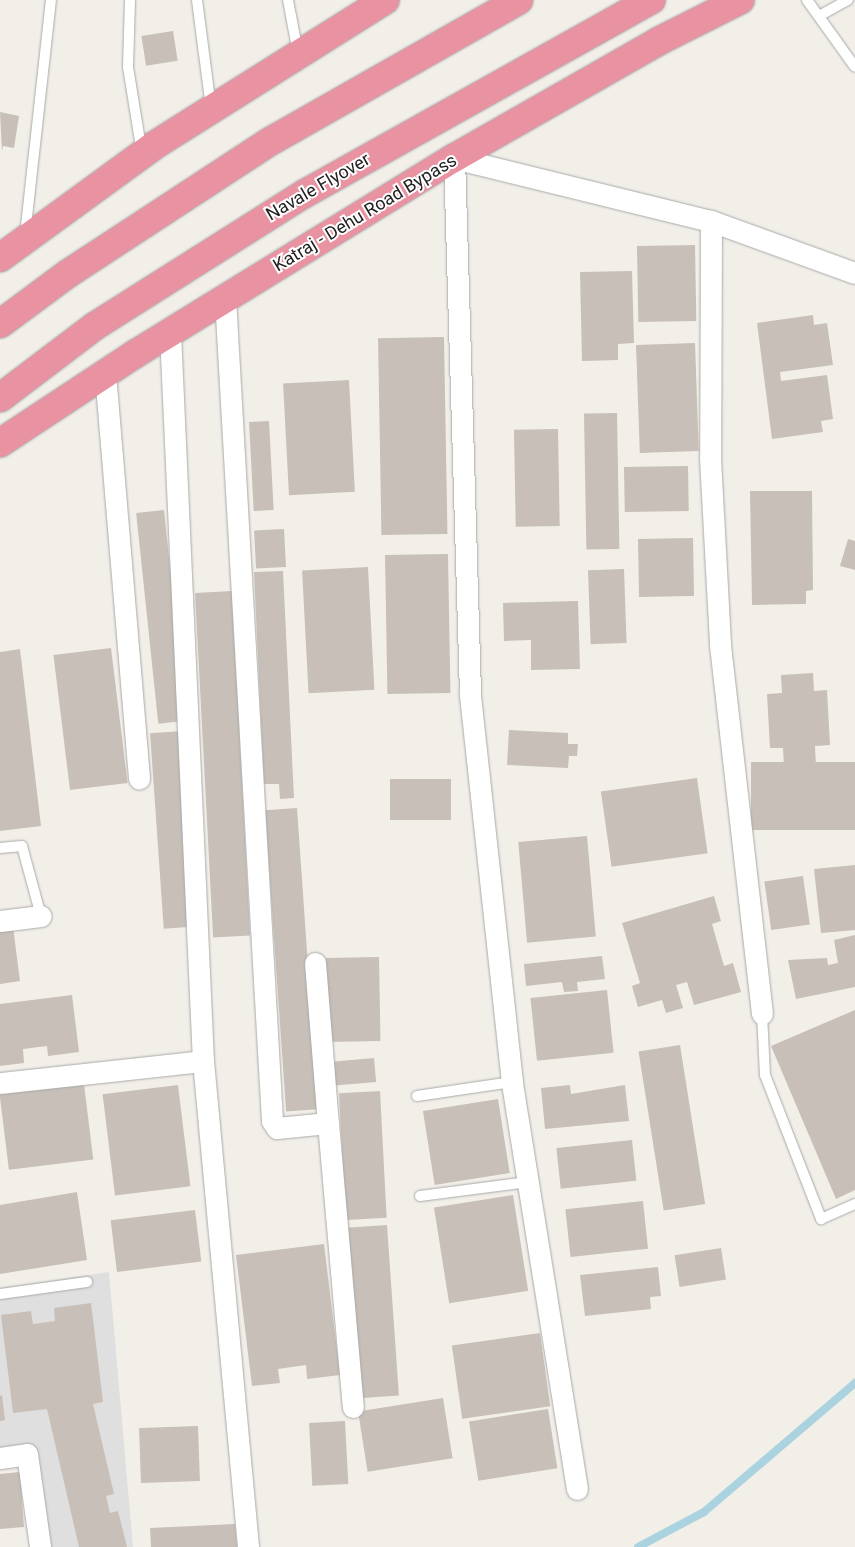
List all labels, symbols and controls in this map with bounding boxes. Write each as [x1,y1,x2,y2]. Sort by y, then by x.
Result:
street label: Navale Flyover [262,149,374,225]
street label: Katraj - Dehu Road Bypass [269,150,461,276]

